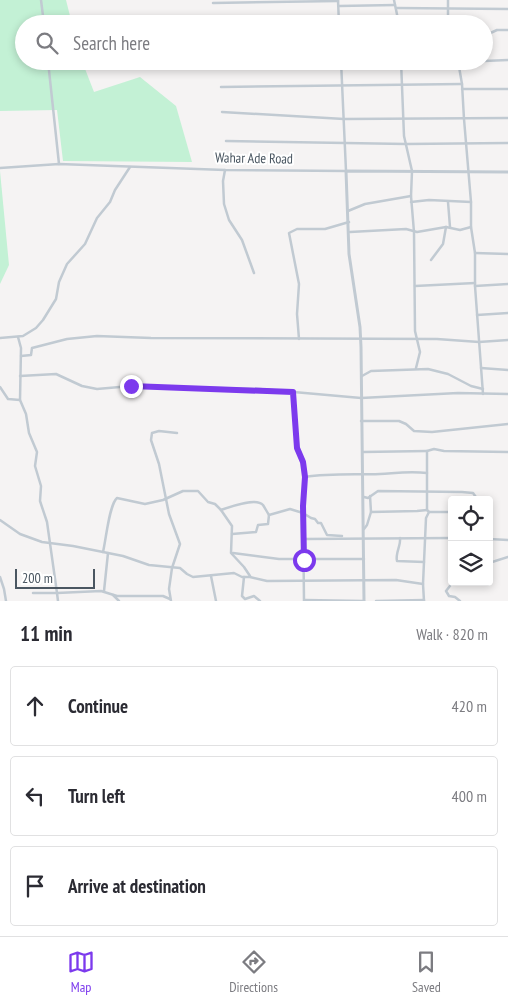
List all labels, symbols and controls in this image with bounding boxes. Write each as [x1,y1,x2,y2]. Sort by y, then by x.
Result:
search box [15,15,493,70]
icon: search [33,29,61,57]
text: Search here [73,31,150,55]
street label: Wahar Ade Road [215,148,293,168]
route end [120,375,143,398]
map controls [448,496,493,586]
button: locate [448,496,493,541]
button: layers [448,541,493,586]
route start [293,549,316,572]
scale bar [15,566,95,589]
text: 200 m [22,569,53,587]
text: 11 min [20,620,72,647]
text: Walk · 820 m [416,624,488,644]
icon: ahead [21,692,49,720]
text: Continue [68,694,128,718]
text: 420 m [452,696,487,716]
icon: left [21,782,49,810]
text: Turn left [68,784,125,808]
text: 400 m [452,786,487,806]
icon: arrive [21,872,49,900]
text: Arrive at destination [68,874,206,898]
tab: Map [67,948,95,996]
tab: Directions [229,948,278,996]
tab: Saved [412,948,441,996]

